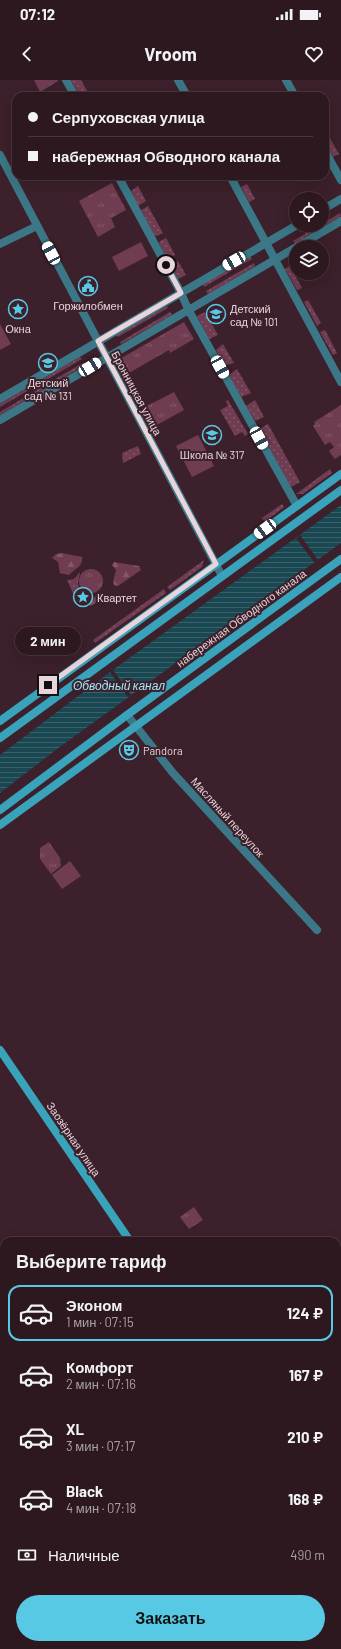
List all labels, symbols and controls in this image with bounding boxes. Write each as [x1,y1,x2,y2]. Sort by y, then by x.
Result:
text: 07:12 [20,5,55,23]
icon: back [16,43,38,65]
text: Vroom [144,43,197,65]
icon: heart [303,43,325,65]
text: Серпуховская улица [52,108,205,126]
text: набережная Обводного канала [52,147,280,165]
map controls [289,192,329,280]
button: locate [289,192,329,232]
car [40,240,62,266]
button: layers [289,240,329,280]
car [221,250,247,272]
route start [157,256,175,274]
public building icon: Горжилобмен [77,275,99,297]
place icon: Окна [7,298,29,320]
place label: Горжилобмен [53,299,123,312]
place label: Детский сад № 101 [230,302,278,328]
school or university icon: Детский сад № 101 [205,303,227,325]
place label: Окна [5,322,32,335]
street label: Бронницкая улица [109,349,165,438]
school or university icon: Детский сад № 131 [37,352,59,374]
car [209,354,231,380]
car [77,356,103,378]
place label: Детский сад № 131 [24,376,72,402]
school or university icon: Школа № 317 [201,424,223,446]
car [248,425,270,451]
place label: Школа № 317 [180,448,244,461]
car [252,517,278,541]
street label: набережная Обводного канала [174,566,309,670]
place icon: Квартет [72,586,94,608]
place label: Квартет [97,591,137,604]
callout: 2 мин [15,627,81,655]
text: 2 мин [30,633,66,649]
route end [39,676,57,694]
water label: Обводный канал [73,678,165,692]
theatre icon: Pandora [118,739,140,761]
place label: Pandora [143,744,183,757]
street label: Масляный переулок [189,775,267,860]
street label: Заозёрная улица [44,1099,104,1179]
text: Выберите тариф [16,1250,167,1272]
icon: car [18,1295,54,1331]
text: Эконом [66,1296,122,1314]
text: 124 ₽ [287,1304,323,1322]
text: 1 мин · 07:15 [66,1314,134,1330]
icon: car [18,1357,54,1393]
text: Комфорт [66,1358,133,1376]
text: 167 ₽ [289,1366,323,1384]
text: 2 мин · 07:16 [66,1376,136,1392]
icon: car [18,1419,54,1455]
text: XL [66,1420,84,1438]
text: 210 ₽ [287,1428,323,1446]
text: 3 мин · 07:17 [66,1438,135,1454]
icon: car [18,1481,54,1517]
text: Black [66,1482,103,1500]
text: 168 ₽ [288,1490,323,1508]
text: 4 мин · 07:18 [66,1500,136,1516]
icon: cash [16,1544,38,1566]
text: Наличные [48,1546,120,1564]
text: 490 m [290,1547,325,1563]
button: Заказать [16,1595,325,1641]

